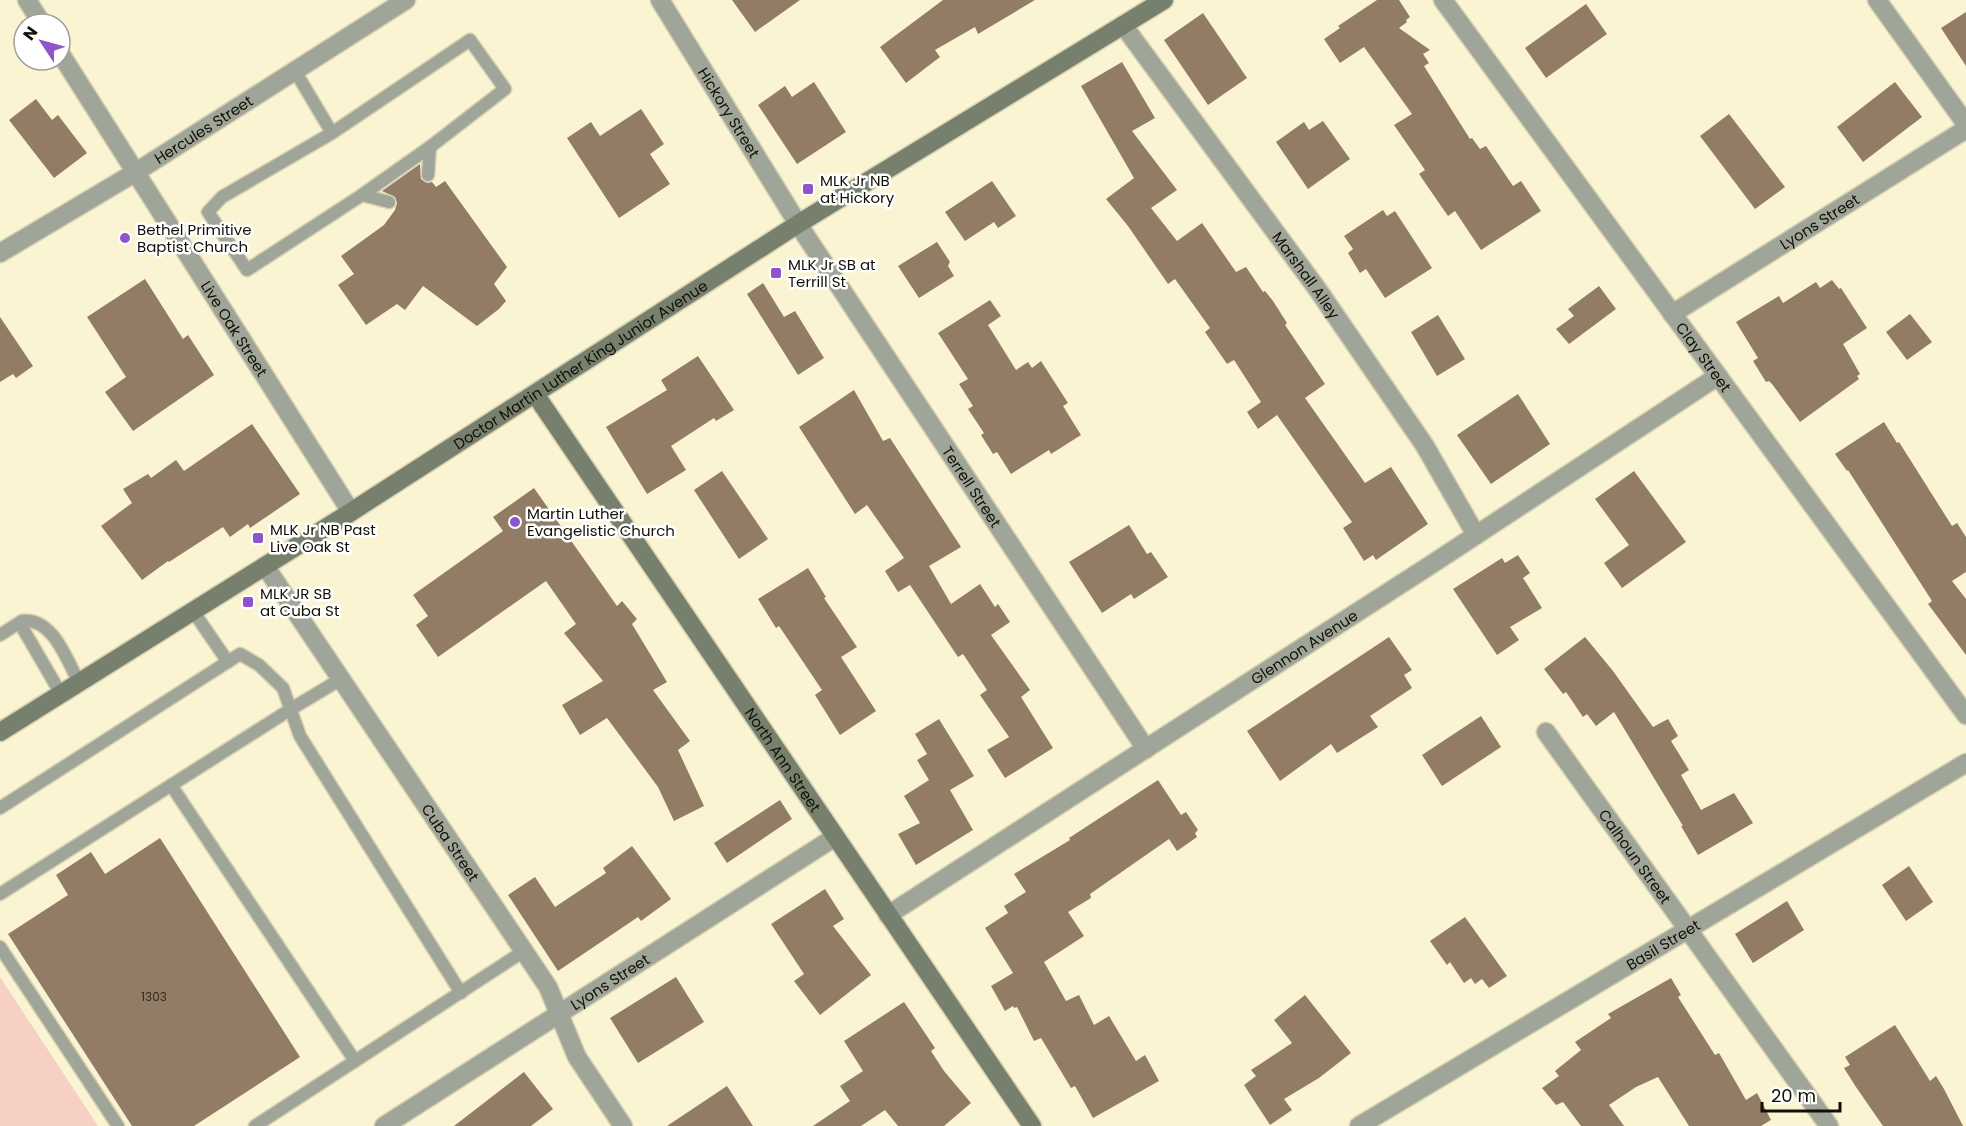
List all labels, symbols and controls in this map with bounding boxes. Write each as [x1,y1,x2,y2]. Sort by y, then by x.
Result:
north arrow [12,12,72,72]
text: N [17,22,43,45]
street label: Hickory Street [693,63,765,162]
street label: Hercules Street [150,90,256,168]
place label: MLK Jr NB at Hickory [820,170,895,208]
marker: MLK Jr NB at Hickory [801,182,815,196]
street label: Lyons Street [1776,188,1863,254]
place label: Bethel Primitive Baptist Church [137,219,252,257]
street label: Marshall Alley [1268,227,1345,323]
marker: Bethel Primitive Baptist Church [118,231,132,245]
place label: MLK Jr SB at Terrill St [788,254,876,292]
marker: MLK Jr SB at Terrill St [769,266,783,280]
street label: Doctor Martin Luther King Junior Avenue [449,275,711,454]
street label: Live Oak Street [196,276,273,380]
street label: Clay Street [1671,318,1737,396]
street label: Terrell Street [937,442,1007,531]
place label: Martin Luther Evangelistic Church [527,503,675,541]
marker: Martin Luther Evangelistic Church [508,515,522,529]
place label: MLK Jr NB Past Live Oak St [270,519,376,557]
marker: MLK Jr NB Past Live Oak St [251,531,265,545]
place label: MLK JR SB at Cuba St [260,583,339,621]
marker: MLK JR SB at Cuba St [241,595,255,609]
street label: Glennon Avenue [1246,604,1362,689]
street label: North Ann Street [740,703,826,816]
street label: Cuba Street [417,799,484,885]
street label: Calhoun Street [1594,805,1676,908]
street label: Basil Street [1622,914,1704,975]
street label: Lyons Street [566,948,653,1015]
house number: 1303 [141,988,167,1005]
scale bar [1762,1075,1840,1113]
text: 20 m [1771,1083,1816,1108]

